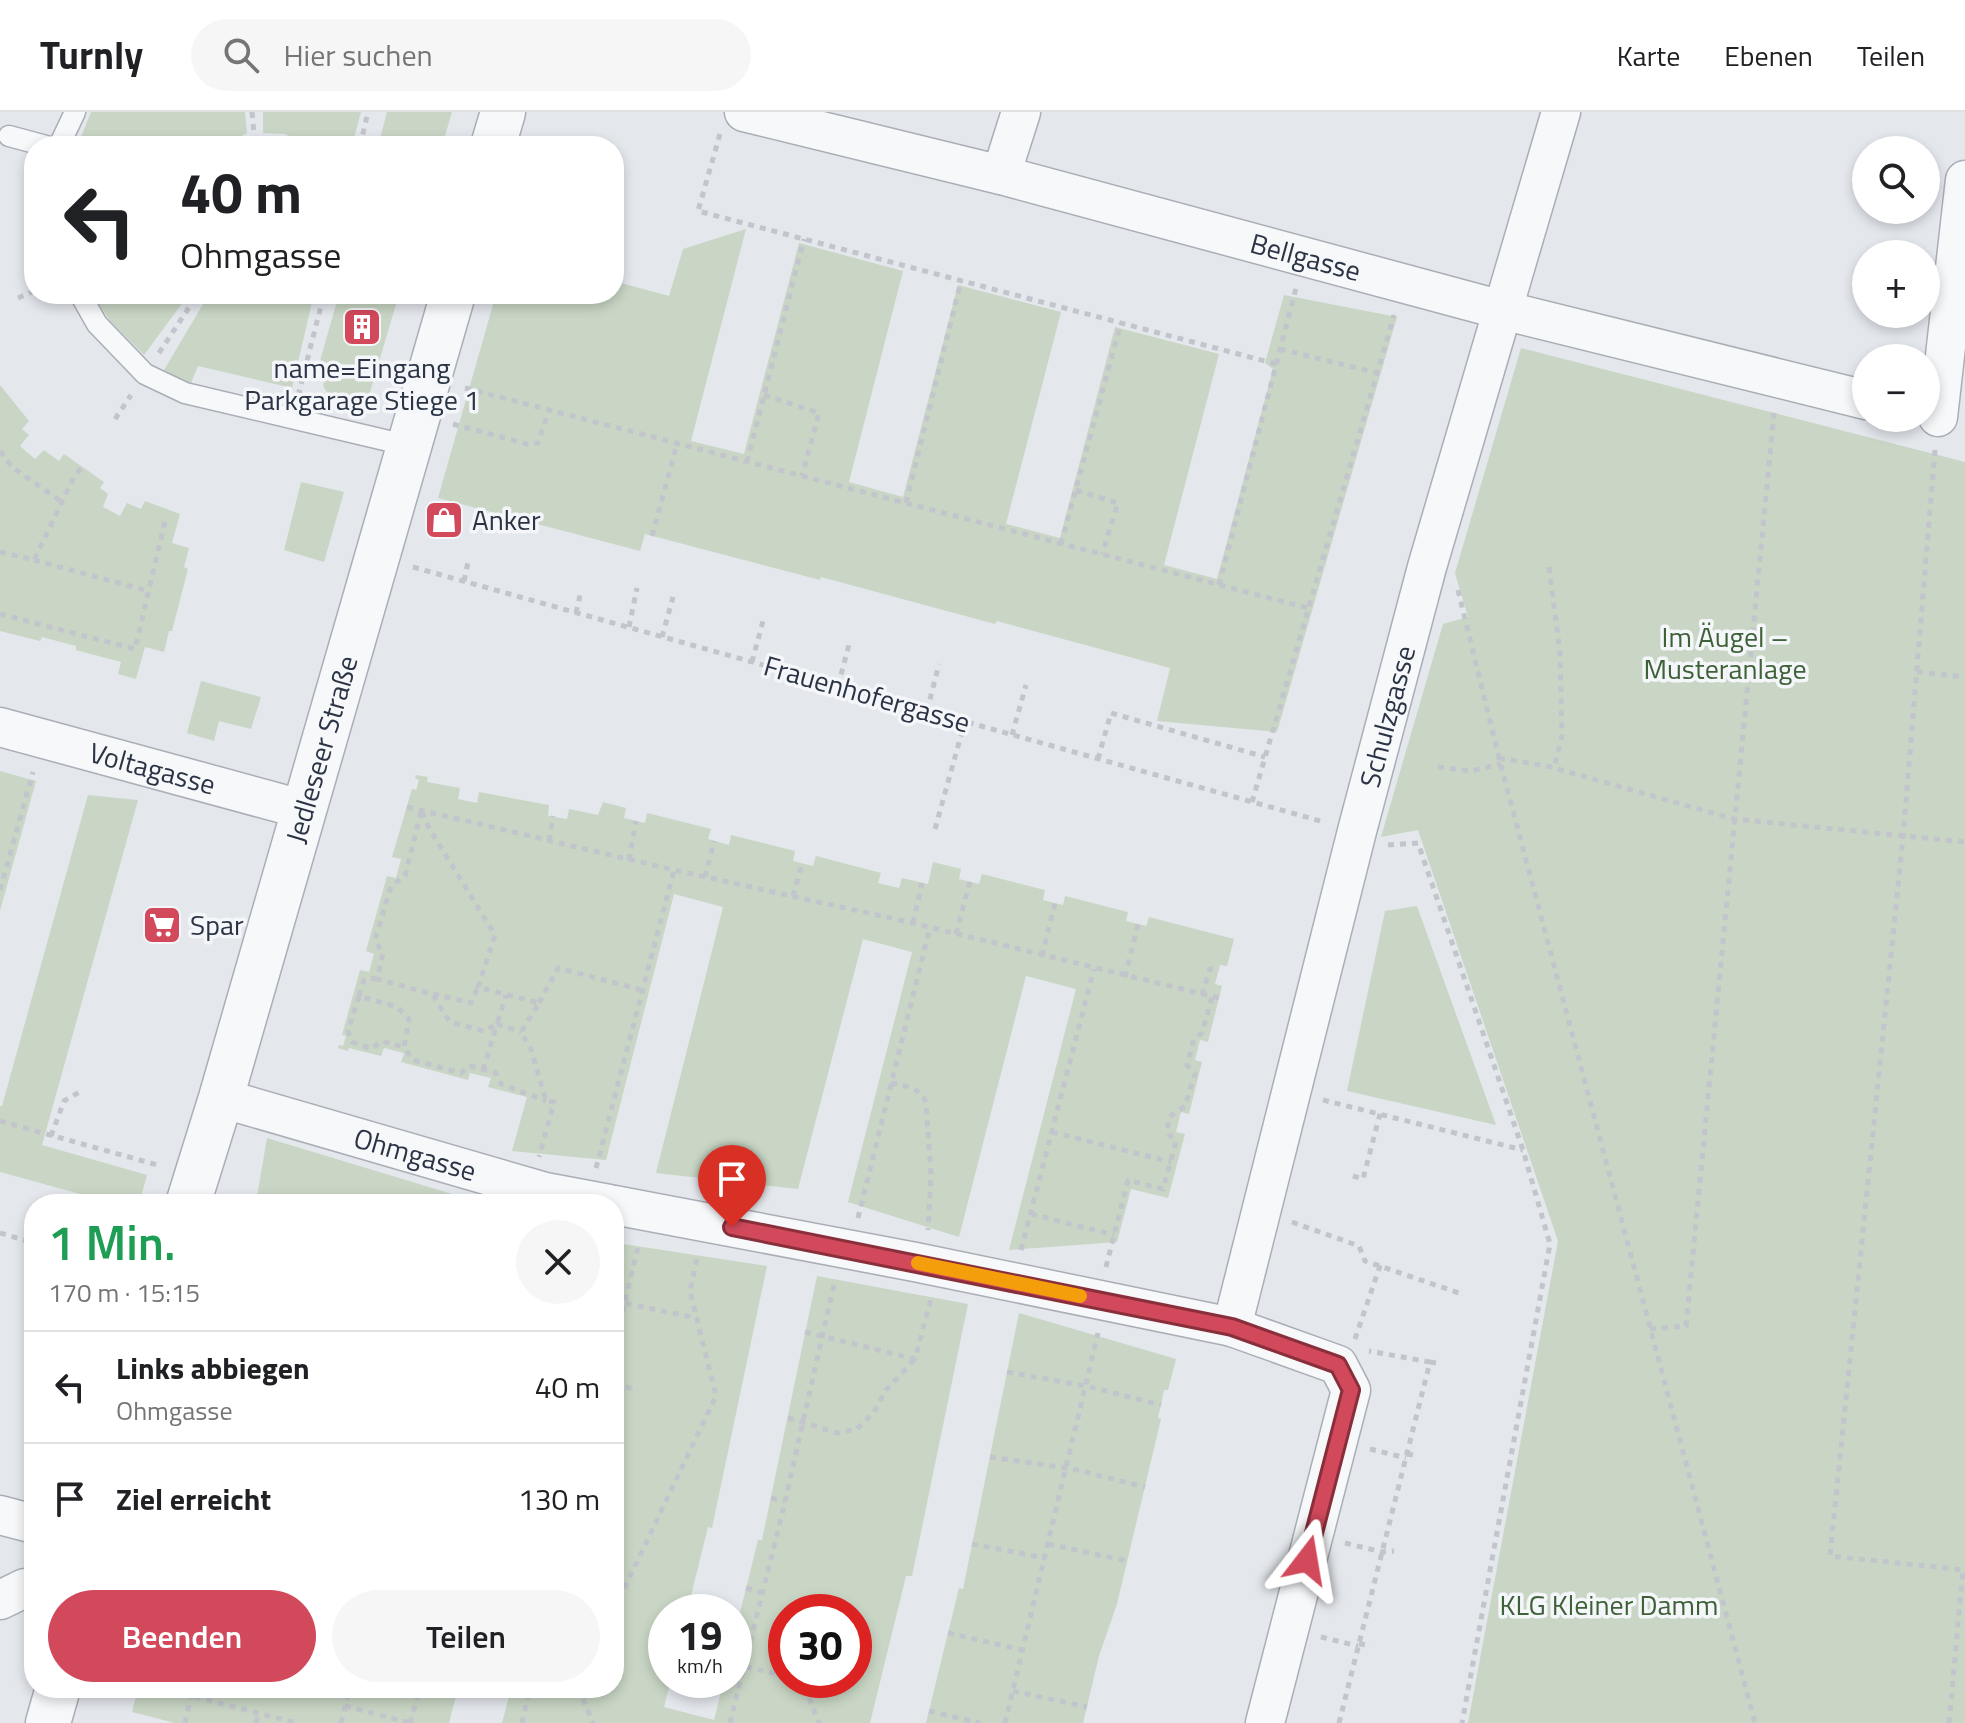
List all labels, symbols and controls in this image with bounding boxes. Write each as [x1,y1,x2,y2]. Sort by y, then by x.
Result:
search box [191,19,751,91]
text: Turnly [40,26,143,84]
text: Hier suchen [283,32,433,78]
icon: search [219,33,263,77]
text: Karte [1617,34,1680,77]
text: Ebenen [1724,34,1813,77]
text: Teilen [1857,34,1925,77]
map controls [1852,136,1940,432]
button: search [1852,136,1940,224]
text: 40 m [180,150,302,235]
icon: left [48,168,152,272]
street label: Bellgasse [1246,221,1366,292]
text: Ohmgasse [180,227,341,282]
button: + [1852,240,1940,328]
building icon: name=Eingang Parkgarage Stiege 1 [341,306,383,348]
button: − [1852,344,1940,432]
place label: name=Eingang Parkgarage Stiege 1 [244,346,480,421]
place label: Anker [472,498,541,541]
shop icon: Anker [423,499,465,541]
park label: Im Äugel – Musteranlage [1643,615,1807,690]
street label: Schulzgasse [1347,641,1426,792]
street label: Frauenhofergasse [759,643,975,744]
street label: Jedleseer Straße [274,650,369,848]
street label: Voltagasse [85,730,221,806]
place label: Spar [190,903,244,946]
supermarket icon: Spar [141,904,183,946]
street label: Ohmgasse [349,1116,481,1192]
pin [698,1145,766,1227]
icon: arrive [710,1157,754,1201]
text: 1 Min. [48,1206,176,1279]
button: close [516,1220,600,1304]
text: 170 m · 15:15 [48,1273,200,1312]
text: Links abbiegen [116,1345,310,1391]
text: 40 m [535,1364,600,1410]
icon: left [48,1365,92,1409]
text: Ohmgasse [116,1391,233,1430]
text: Ziel erreicht [116,1476,271,1522]
text: 130 m [518,1476,600,1522]
icon: arrive [48,1477,92,1521]
position arrow [1265,1518,1349,1602]
park label: KLG Kleiner Damm [1500,1583,1718,1626]
button: Beenden [48,1590,316,1682]
button: Teilen [332,1590,600,1682]
speed limit sign: 30 [768,1594,872,1698]
text: 19 [678,1605,722,1666]
text: km/h [677,1650,723,1681]

